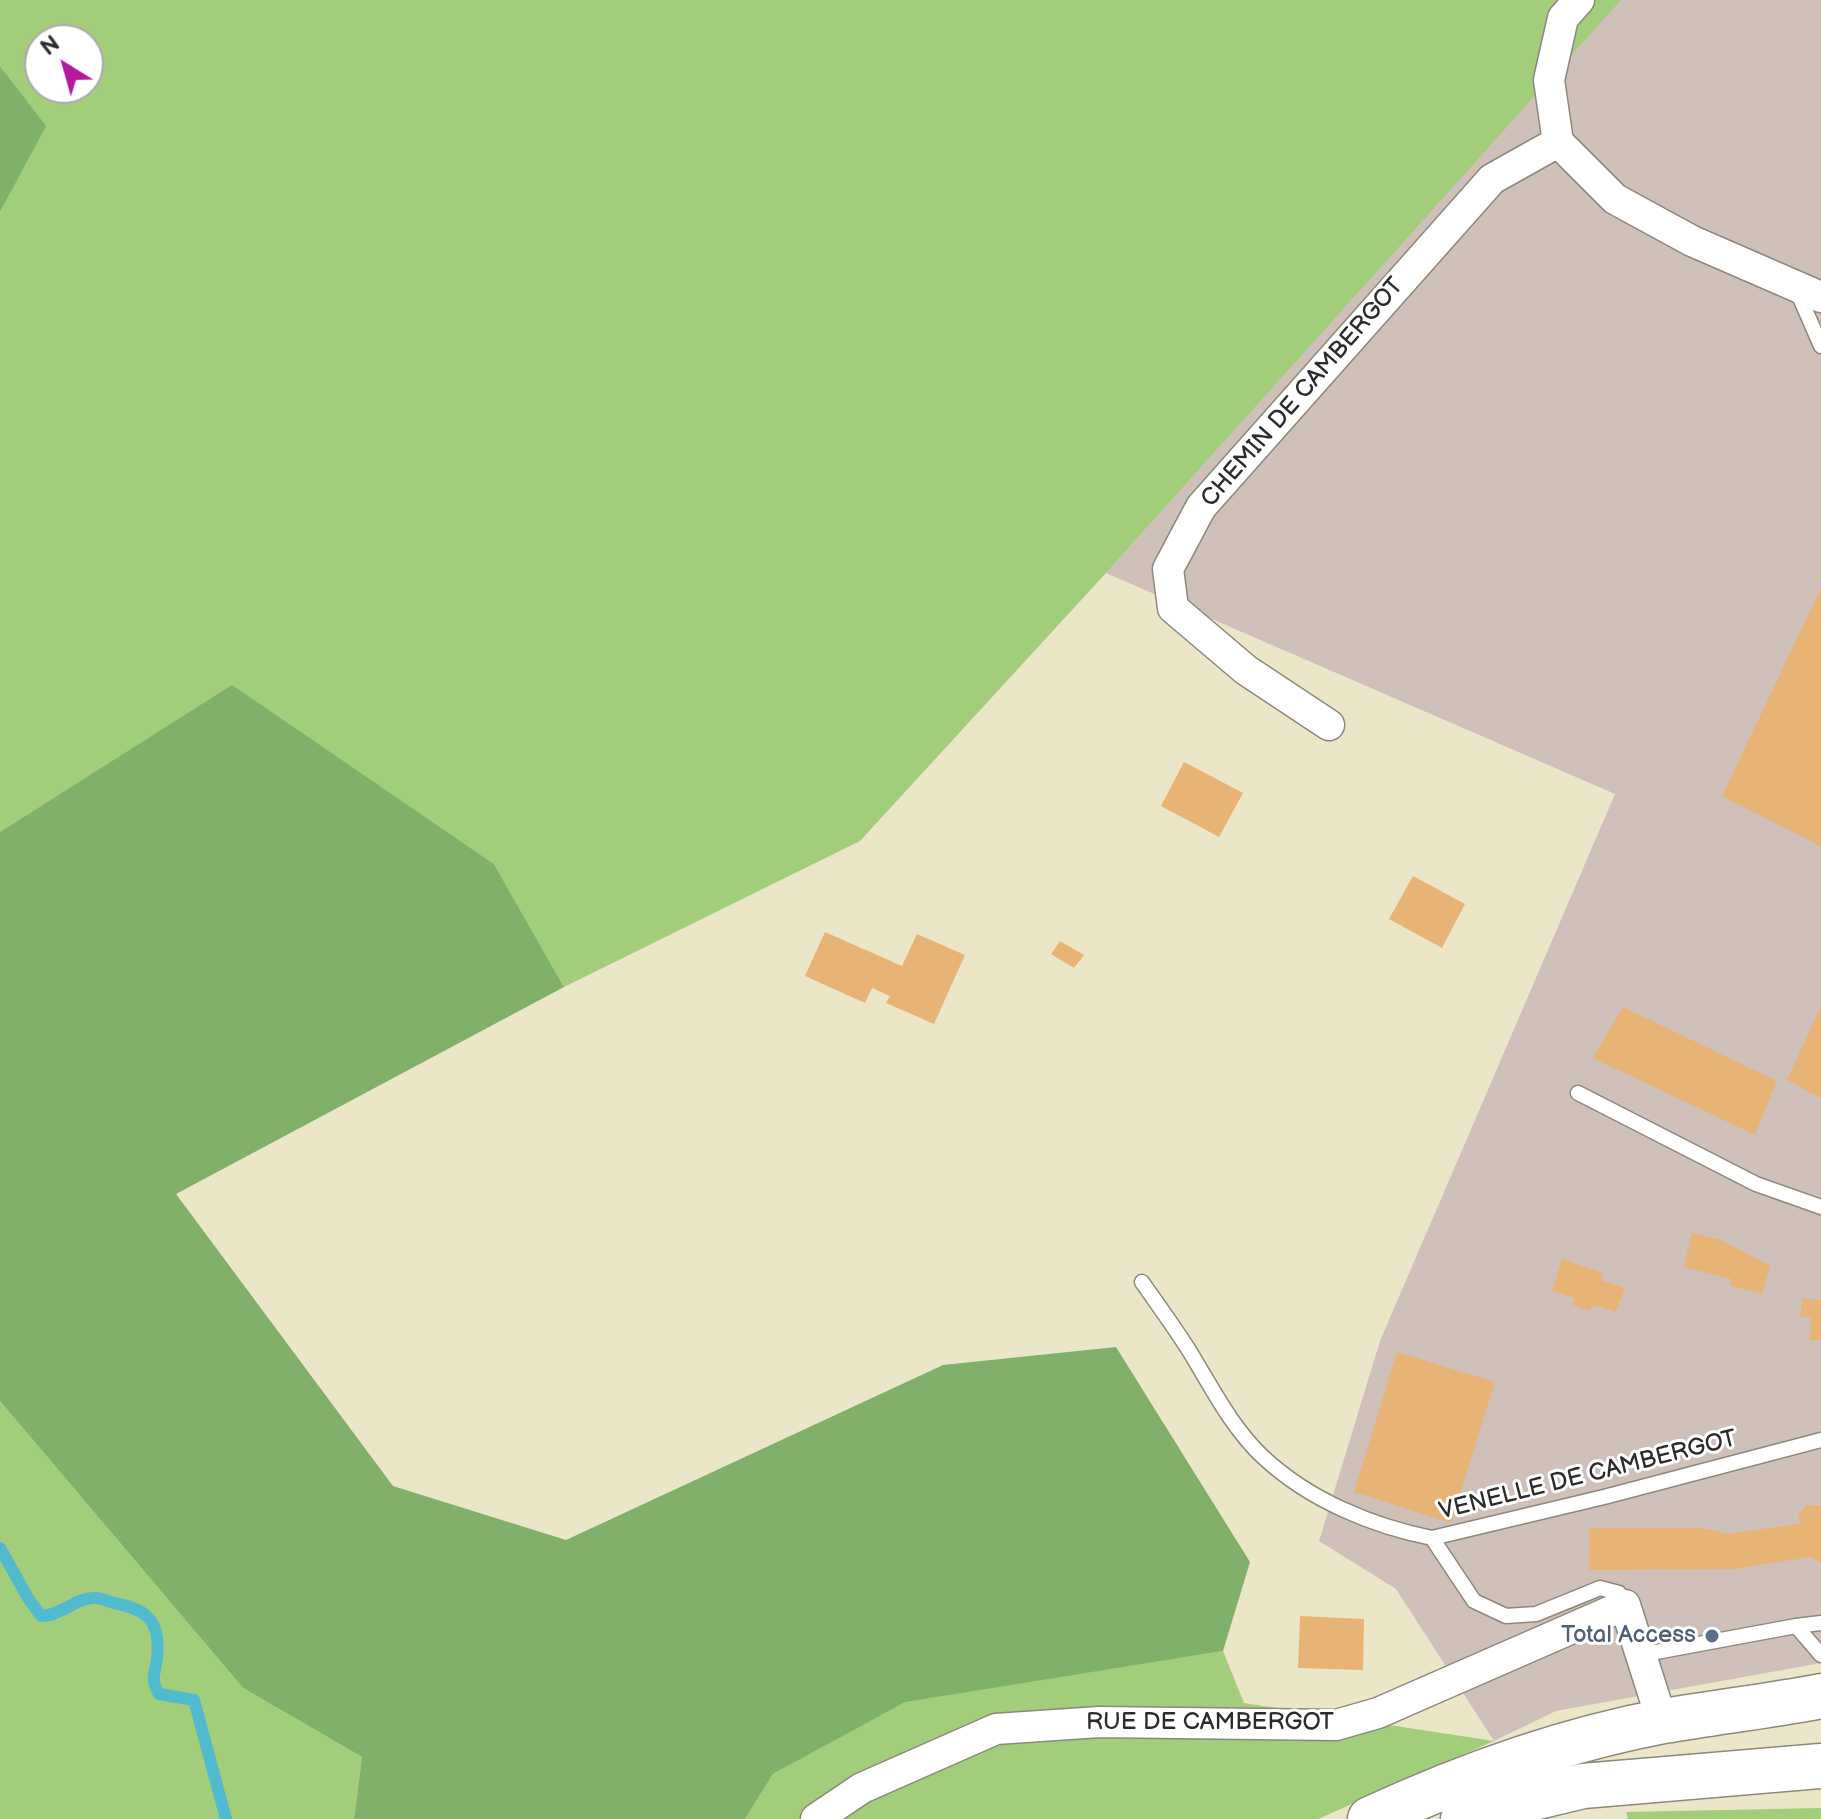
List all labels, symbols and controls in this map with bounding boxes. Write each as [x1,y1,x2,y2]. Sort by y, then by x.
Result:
north arrow [24,24,104,104]
text: N [36,30,65,62]
street label: CHEMIN DE CAMBERGOT [1196,273,1410,513]
street label: VENELLE DE CAMBERGOT [1436,1425,1740,1527]
place label: Total Access [1561,1622,1696,1650]
marker: Total Access [1703,1627,1721,1645]
street label: RUE DE CAMBERGOT [1086,1709,1334,1737]

